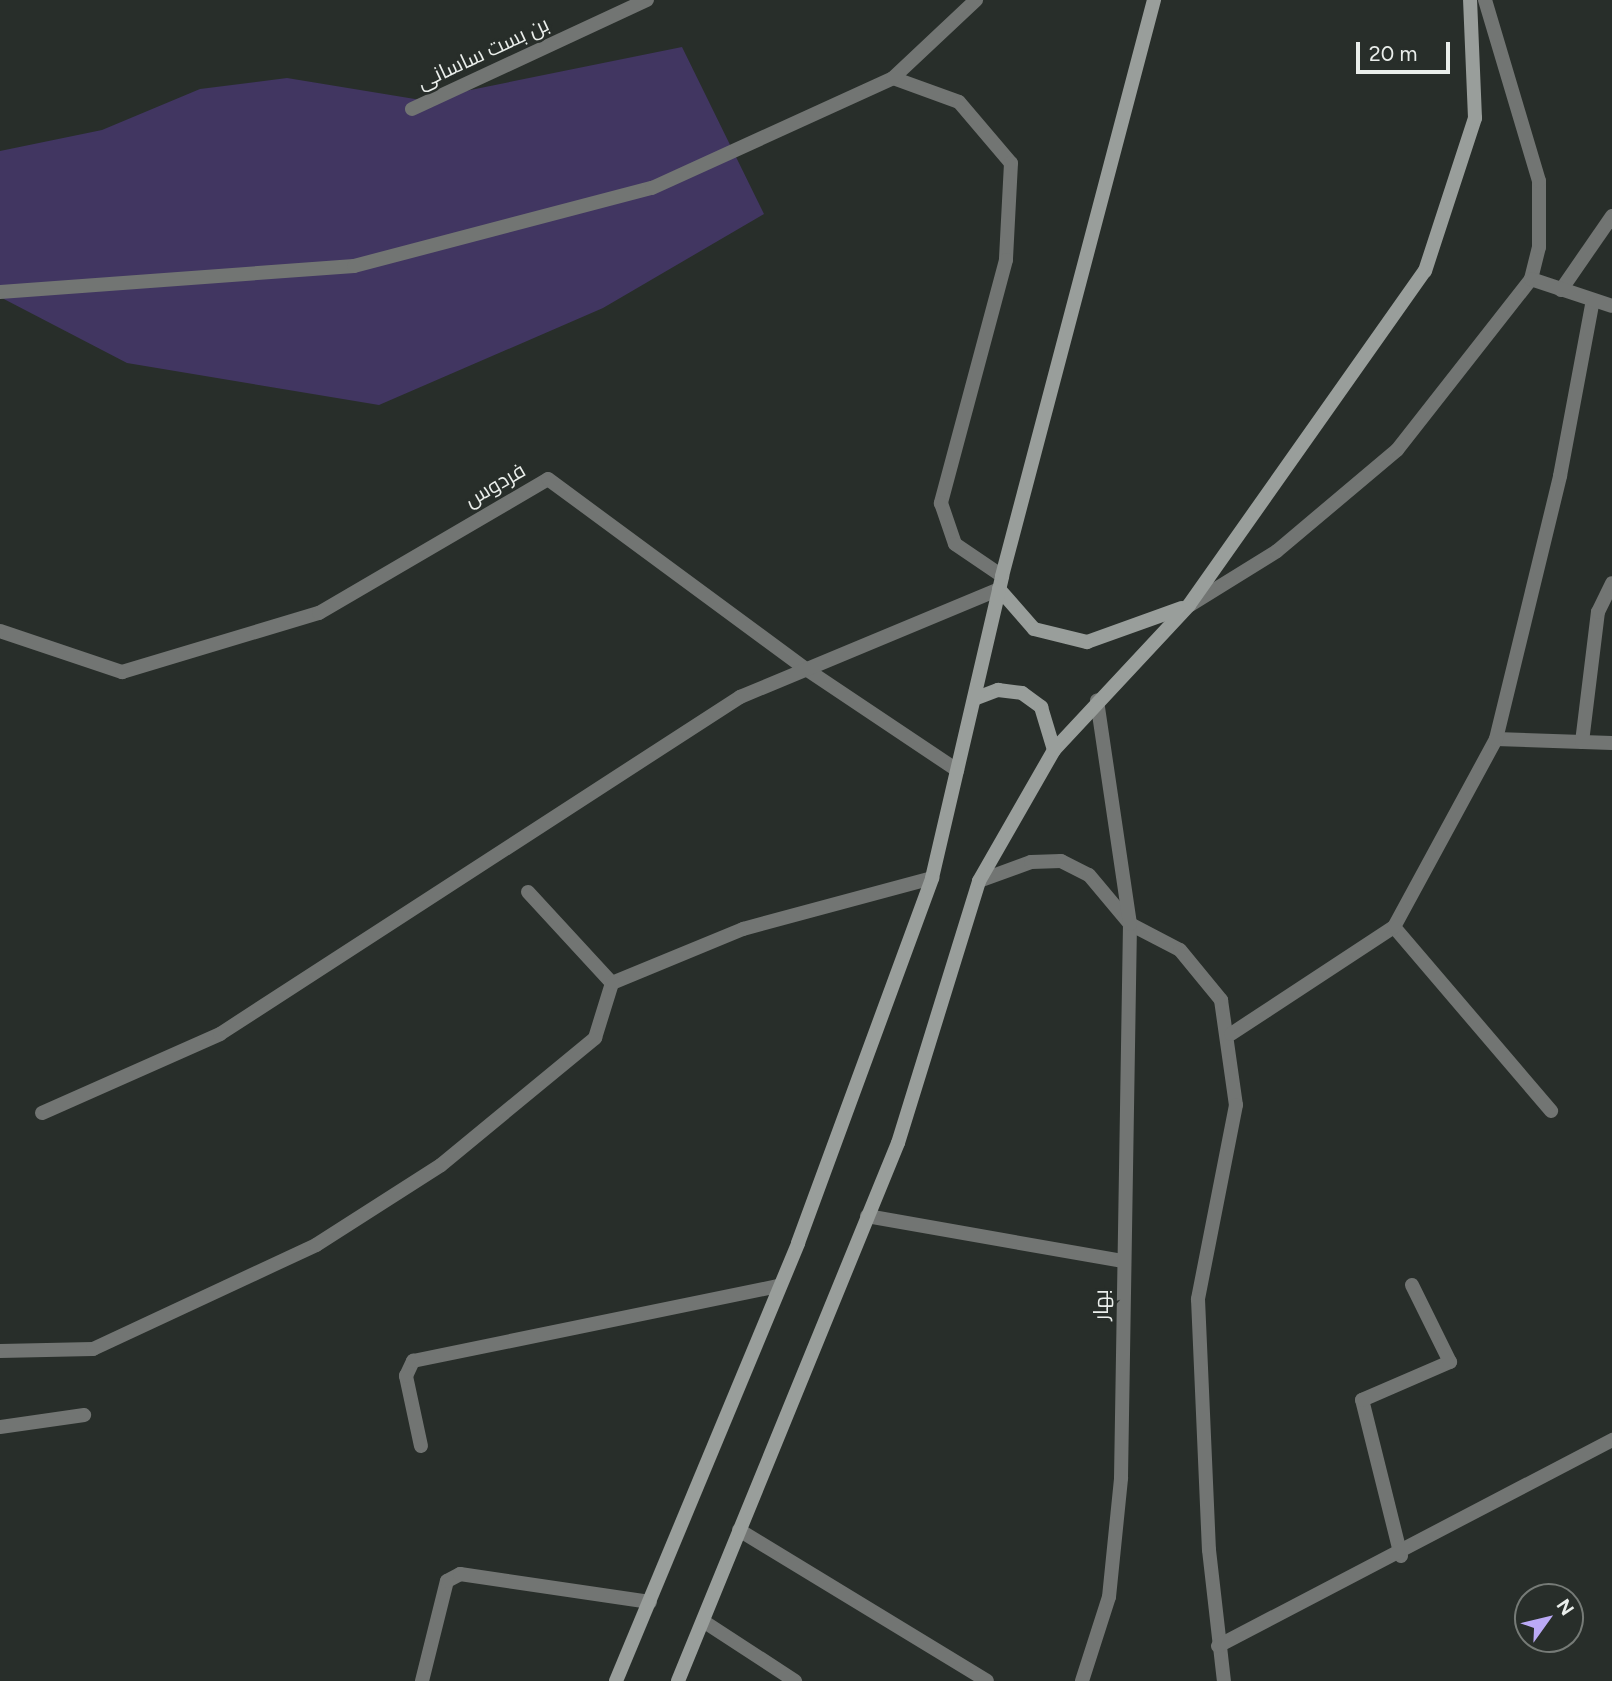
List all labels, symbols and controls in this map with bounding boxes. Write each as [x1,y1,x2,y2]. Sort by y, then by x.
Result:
street label: بن بست ساسانی [413,11,553,95]
scale bar [1360,28,1454,72]
text: 20 m [1369,41,1417,66]
street label: فردوس [460,458,530,512]
street label: بهار [1088,1289,1114,1321]
north arrow [1514,1583,1584,1653]
text: N [1552,1595,1579,1620]

